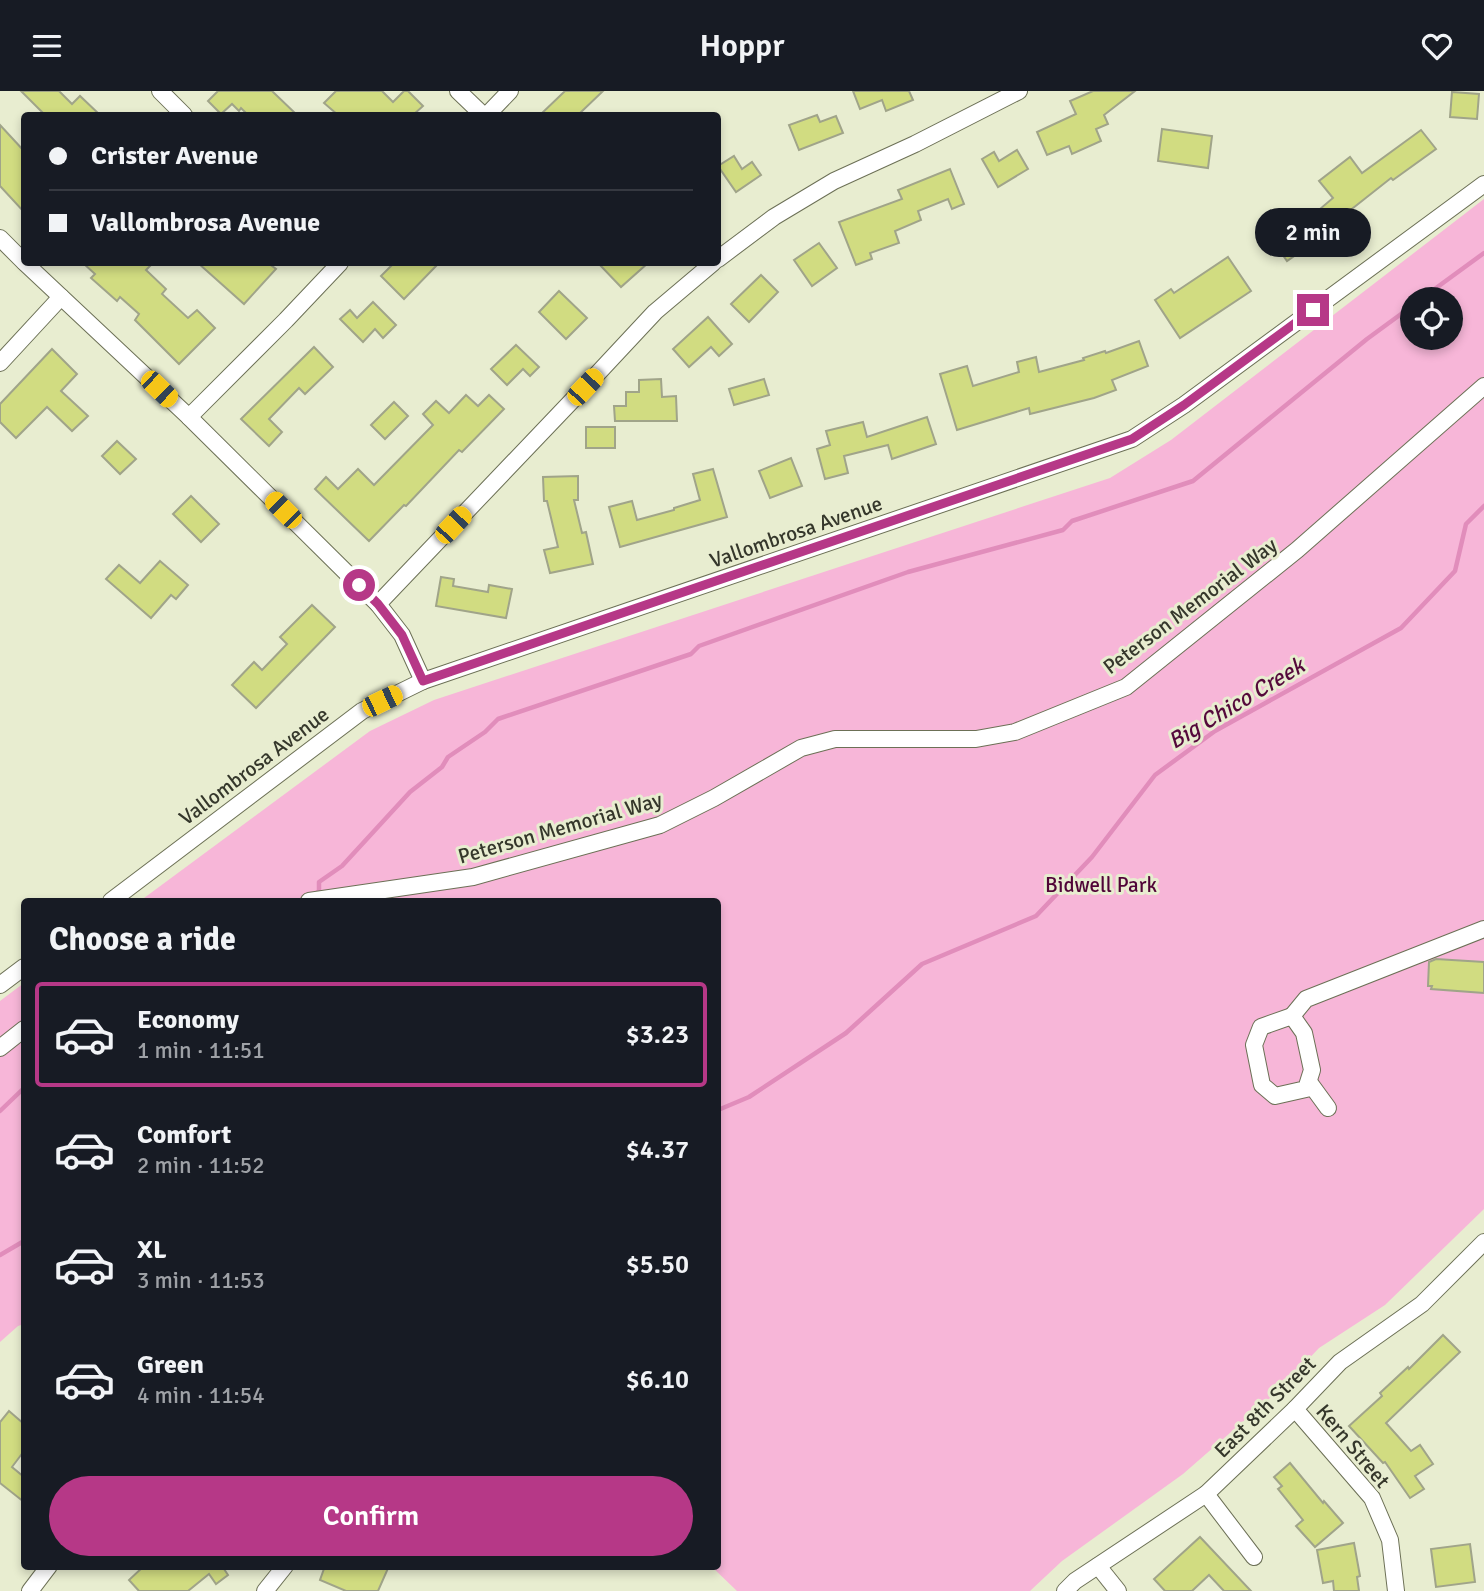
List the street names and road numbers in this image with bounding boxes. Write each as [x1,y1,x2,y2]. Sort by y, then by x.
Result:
street label: Vallombrosa Avenue [706,490,886,574]
street label: Peterson Memorial Way [1098,532,1282,680]
street label: Vallombrosa Avenue [174,701,334,831]
street label: Peterson Memorial Way [455,786,665,870]
street label: East 8th Street [1209,1351,1321,1463]
street label: Kern Street [1311,1399,1395,1493]

